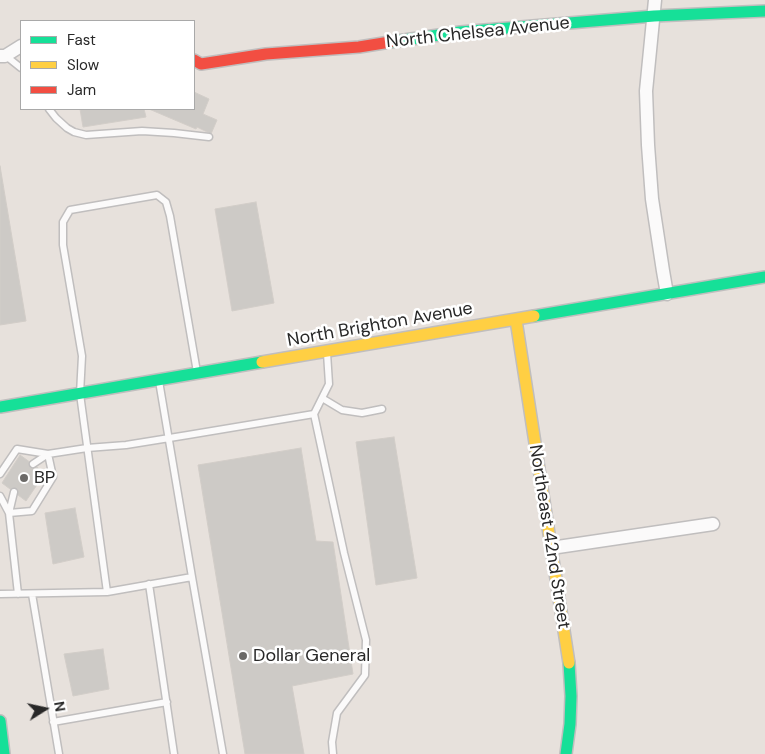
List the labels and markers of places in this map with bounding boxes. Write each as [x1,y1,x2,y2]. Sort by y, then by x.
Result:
place label: BP [34,467,55,489]
marker: BP [18,472,30,484]
place label: Dollar General [253,645,370,667]
marker: Dollar General [237,650,249,662]

